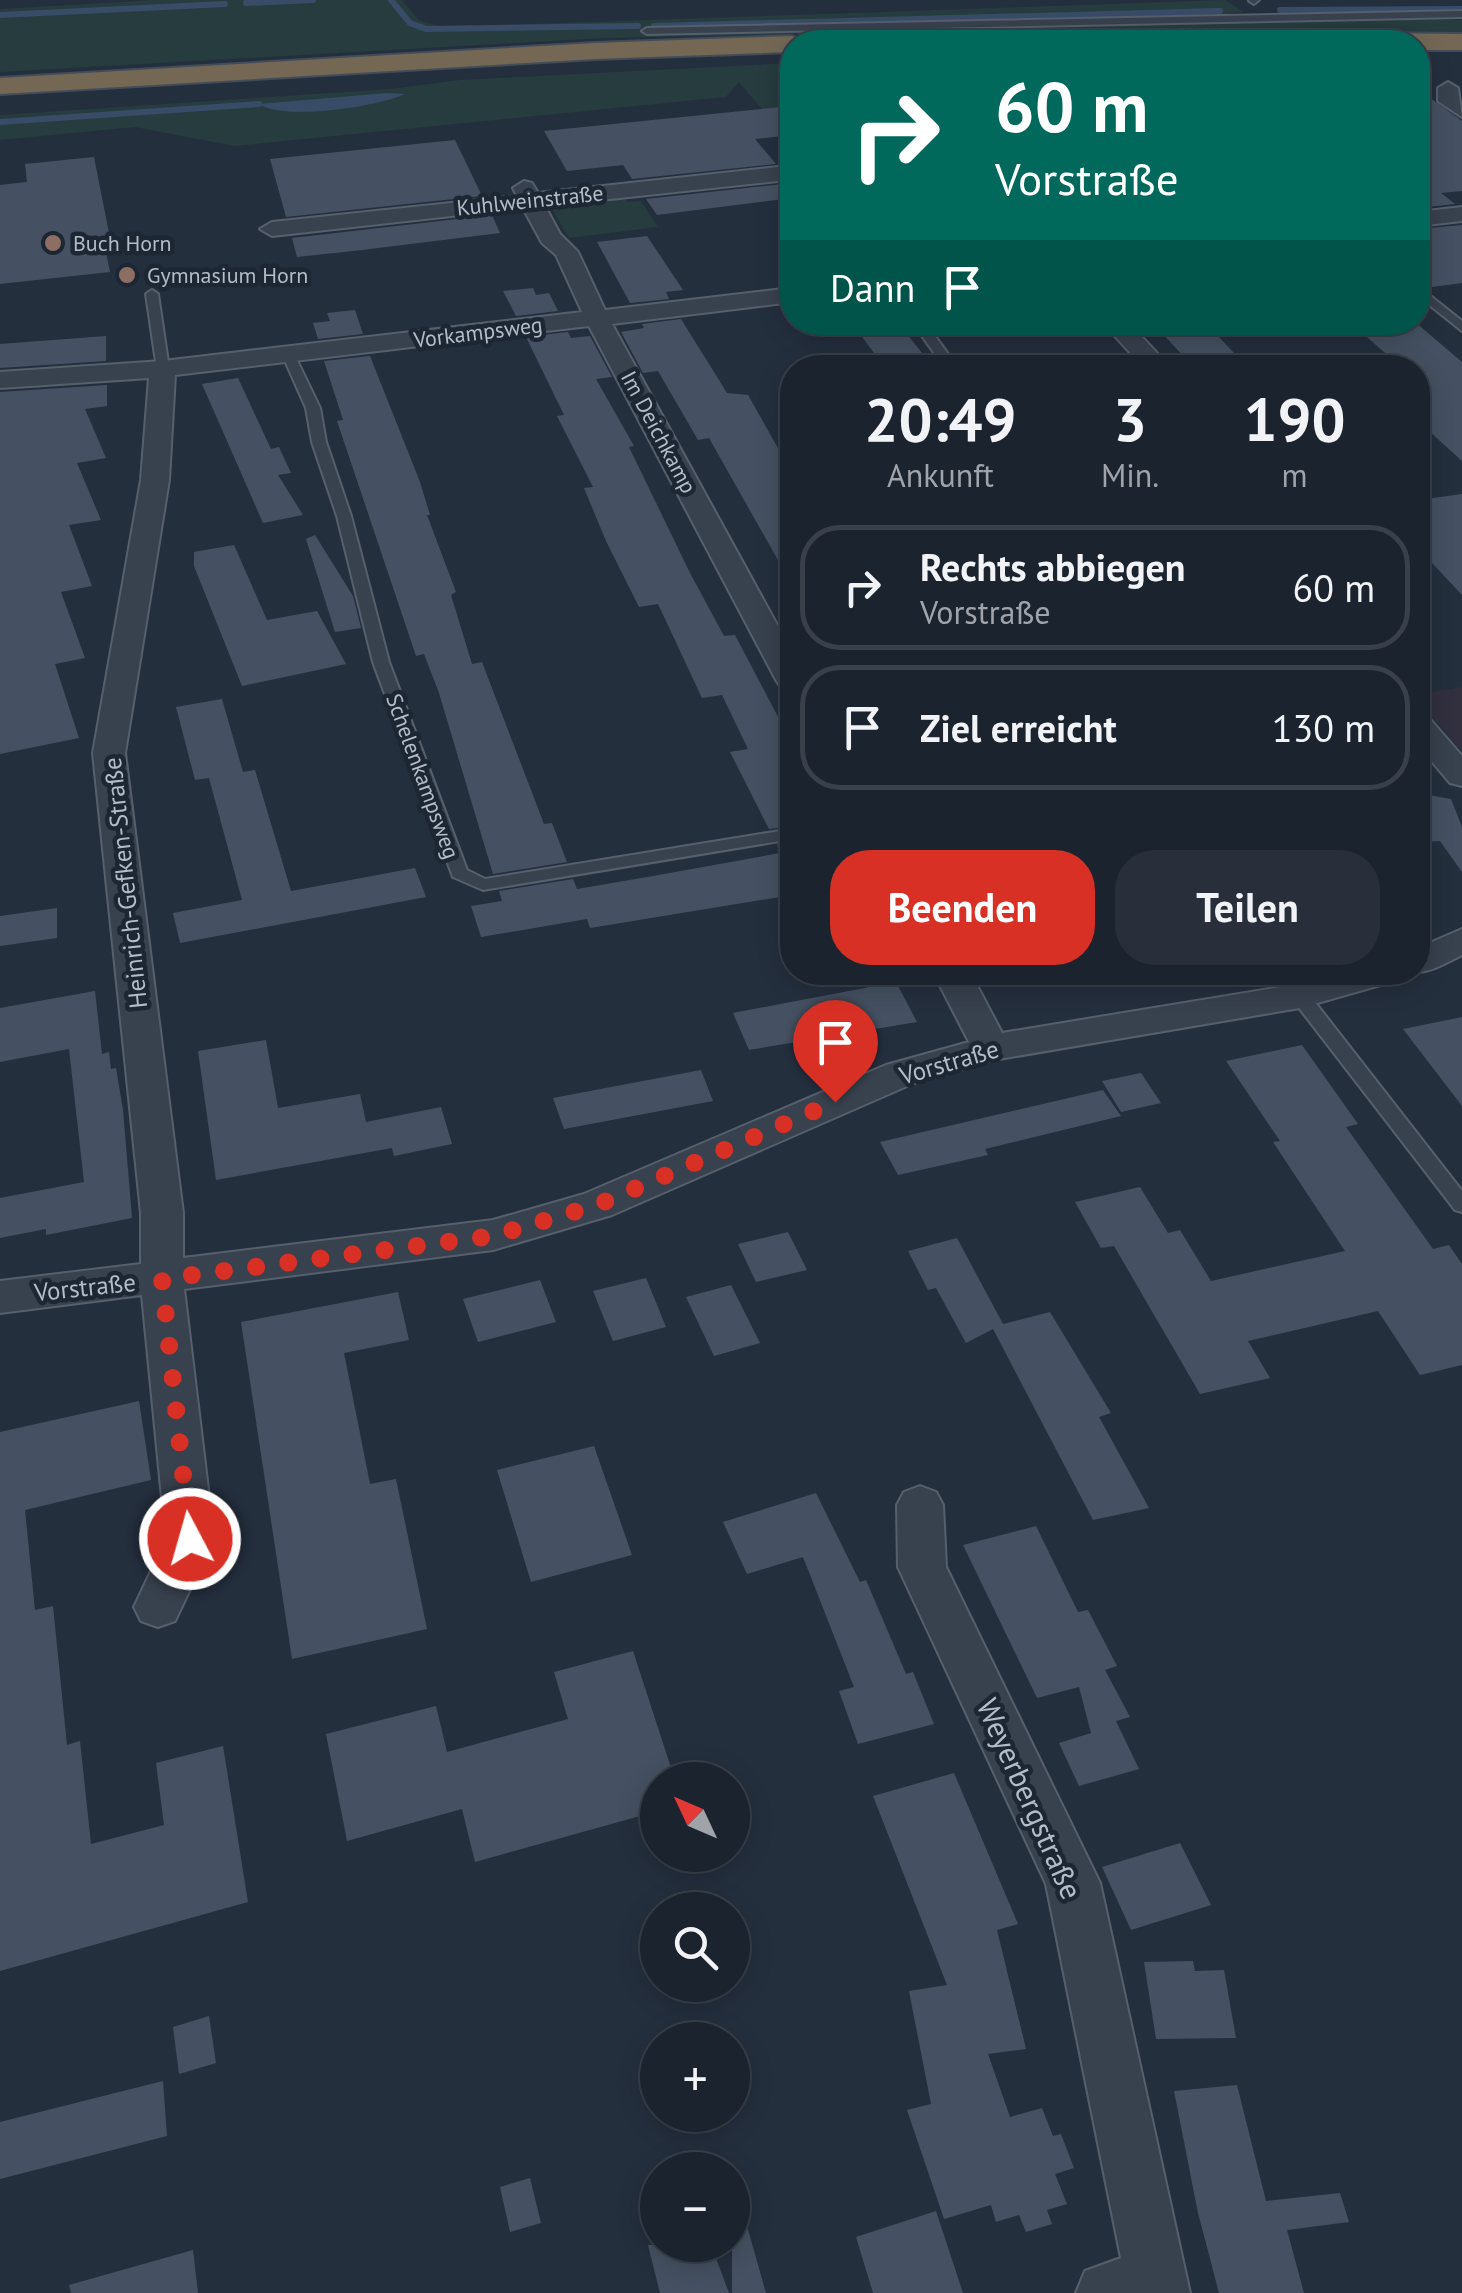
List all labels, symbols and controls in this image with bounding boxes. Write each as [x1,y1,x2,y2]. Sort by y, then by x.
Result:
text: 60 m [995,61,1148,151]
icon: right [830,70,960,200]
text: Vorstraße [995,149,1179,207]
street label: Kuhlweinstraße [455,178,605,222]
place label: Buch Horn [73,229,172,257]
marker: Buch Horn [42,232,64,254]
icon: arrive [935,260,990,315]
place label: Gymnasium Horn [147,261,308,289]
text: Dann [830,263,915,312]
marker: Gymnasium Horn [116,264,138,286]
street label: Vorkampsweg [411,310,544,354]
street label: Im Deichkamp [615,366,703,498]
text: 20:49 [864,380,1017,458]
text: 3 [1113,380,1147,458]
text: 190 [1244,380,1346,458]
text: Ankunft [887,454,994,496]
text: Min. [1101,454,1159,496]
text: m [1282,454,1308,496]
text: Rechts abbiegen [920,542,1186,591]
icon: right [835,560,890,615]
text: 60 m [1293,563,1375,612]
text: Vorstraße [920,591,1051,633]
street label: Schelenkampsweg [380,690,466,862]
icon: arrive [835,700,890,755]
text: Ziel erreicht [920,703,1117,752]
text: 130 m [1272,703,1375,752]
street label: Heinrich-Gefken-Straße [96,756,154,1010]
button: Beenden [830,850,1095,965]
button: Teilen [1115,850,1380,965]
pin [793,1000,878,1103]
icon: arrive [808,1015,863,1070]
street label: Vorstraße [895,1033,1002,1092]
street label: Vorstraße [32,1266,137,1308]
position arrow [138,1487,242,1591]
street label: Weyerbergstraße [969,1692,1092,1905]
north arrow [640,1762,750,1872]
map controls [640,1762,750,2262]
button: search [640,1892,750,2002]
button: + [640,2022,750,2132]
button: − [640,2152,750,2262]

